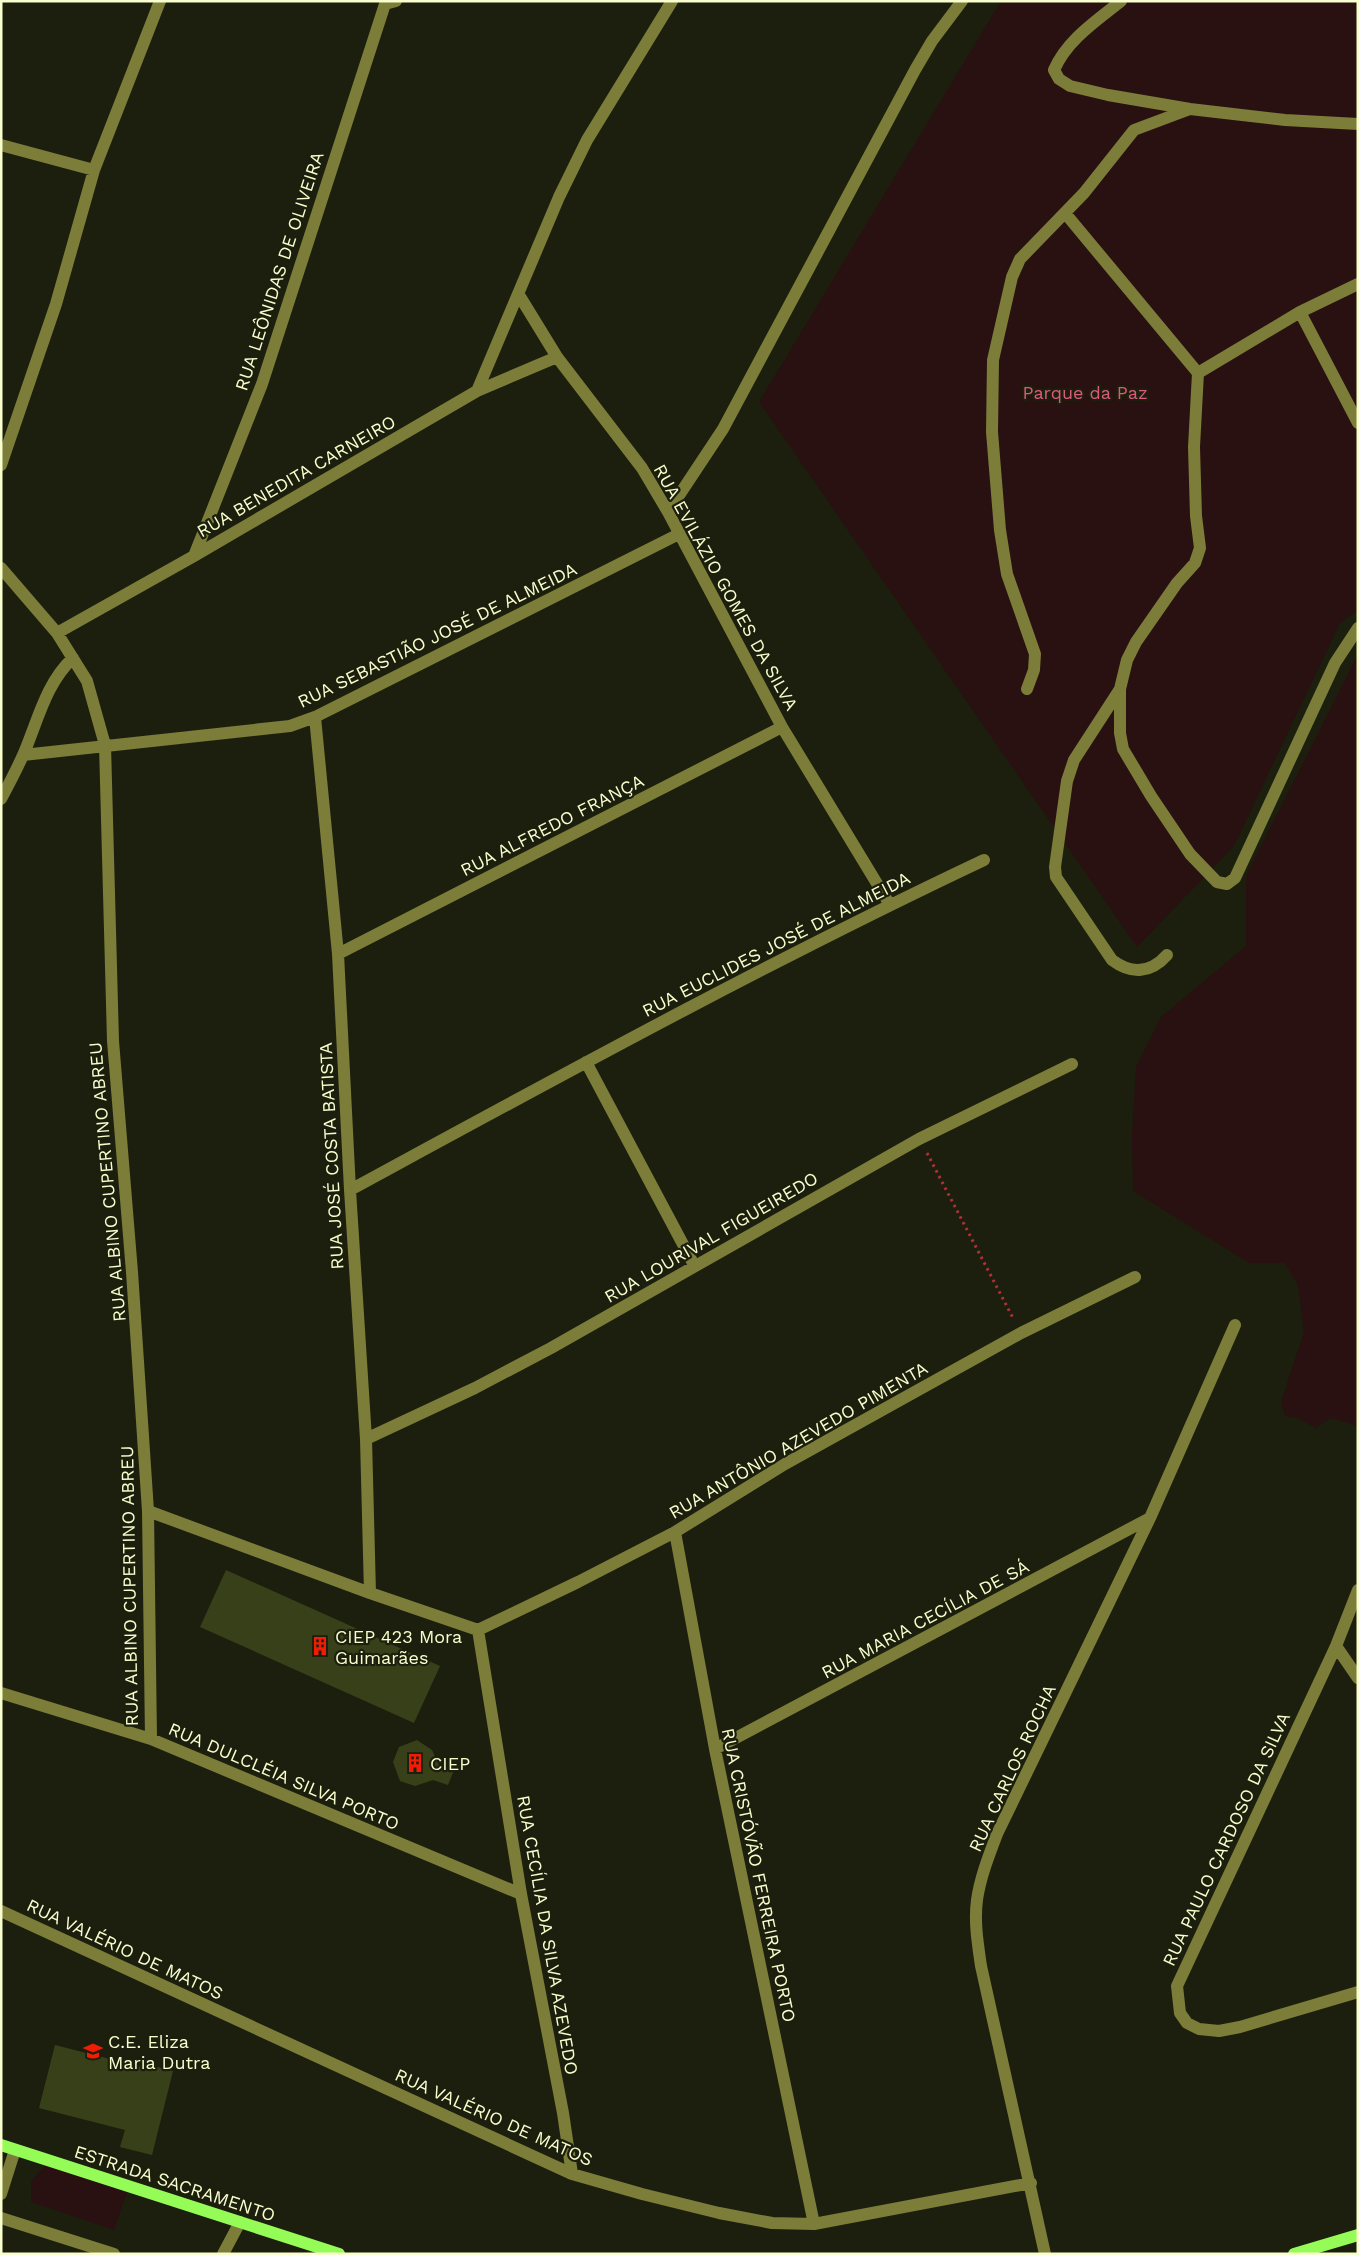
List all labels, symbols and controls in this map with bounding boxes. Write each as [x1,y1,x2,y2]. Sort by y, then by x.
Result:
street label: RUA LEÔNIDAS DE OLIVEIRA [230,149,328,393]
park label: Parque da Paz [1022,382,1148,403]
street label: RUA BENEDITA CARNEIRO [193,410,399,542]
street label: RUA EVILÁZIO GOMES DA SILVA [649,460,803,714]
street label: RUA SEBASTIÃO JOSÉ DE ALMEIDA [294,558,580,712]
street label: RUA ALFREDO FRANÇA [457,770,647,880]
street label: RUA EUCLIDES JOSÉ DE ALMEIDA [638,867,914,1021]
street label: RUA ALBINO CUPERTINO ABREU [84,1041,130,1323]
street label: RUA JOSÉ COSTA BATISTA [315,1042,347,1270]
street label: RUA LOURIVAL FIGUEIREDO [600,1167,822,1307]
street label: RUA ANTÔNIO AZEVEDO PIMENTA [665,1357,931,1523]
street label: RUA ALBINO CUPERTINO ABREU [116,1445,142,1727]
street label: RUA MARIA CECÍLIA DE SÁ [818,1555,1032,1683]
place label: CIEP 423 Mora Guimarães [335,1626,462,1668]
building icon: CIEP 423 Mora Guimarães [309,1635,331,1657]
street label: RUA CARLOS ROCHA [964,1681,1060,1855]
street label: RUA PAULO CARDOSO DA SILVA [1158,1709,1294,1969]
street label: RUA DULCLÉIA SILVA PORTO [166,1718,402,1834]
street label: RUA CRISTÓVÃO FERREIRA PORTO [718,1726,800,2024]
building icon: CIEP [404,1752,426,1774]
place label: CIEP [430,1753,470,1774]
street label: RUA CECÍLIA DA SILVA AZEVEDO [513,1794,583,2076]
street label: RUA VALÉRIO DE MATOS [23,1894,227,2004]
place label: C.E. Eliza Maria Dutra [108,2031,210,2073]
school or university icon: C.E. Eliza Maria Dutra [82,2040,104,2062]
street label: RUA VALÉRIO DE MATOS [392,2064,596,2170]
street label: ESTRADA SACRAMENTO [72,2141,278,2225]

